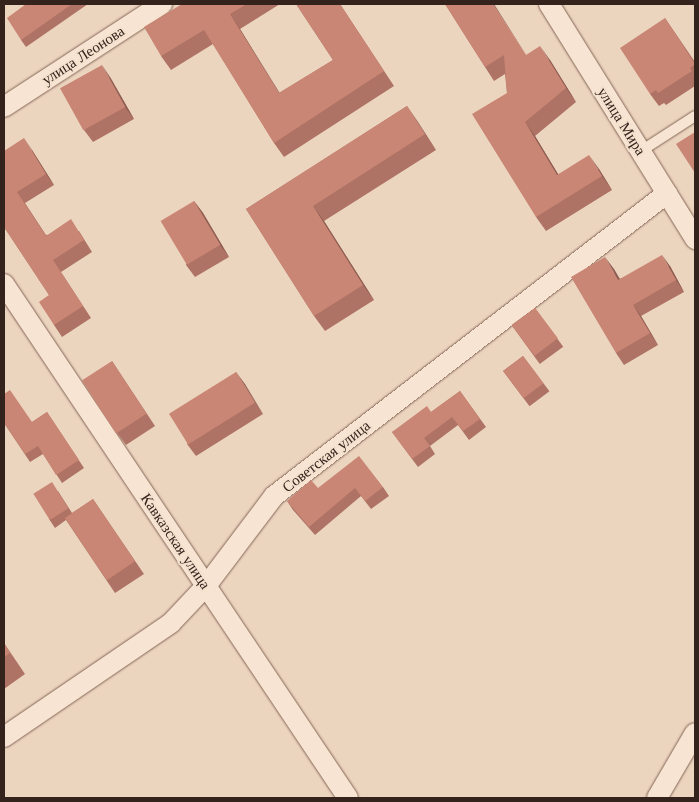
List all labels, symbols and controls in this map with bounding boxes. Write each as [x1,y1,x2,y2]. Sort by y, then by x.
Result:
street label: улица Леонова [38,22,128,88]
street label: улица Мира [594,84,650,158]
street label: Советская улица [278,416,374,496]
street label: Кавказская улица [137,490,215,592]

